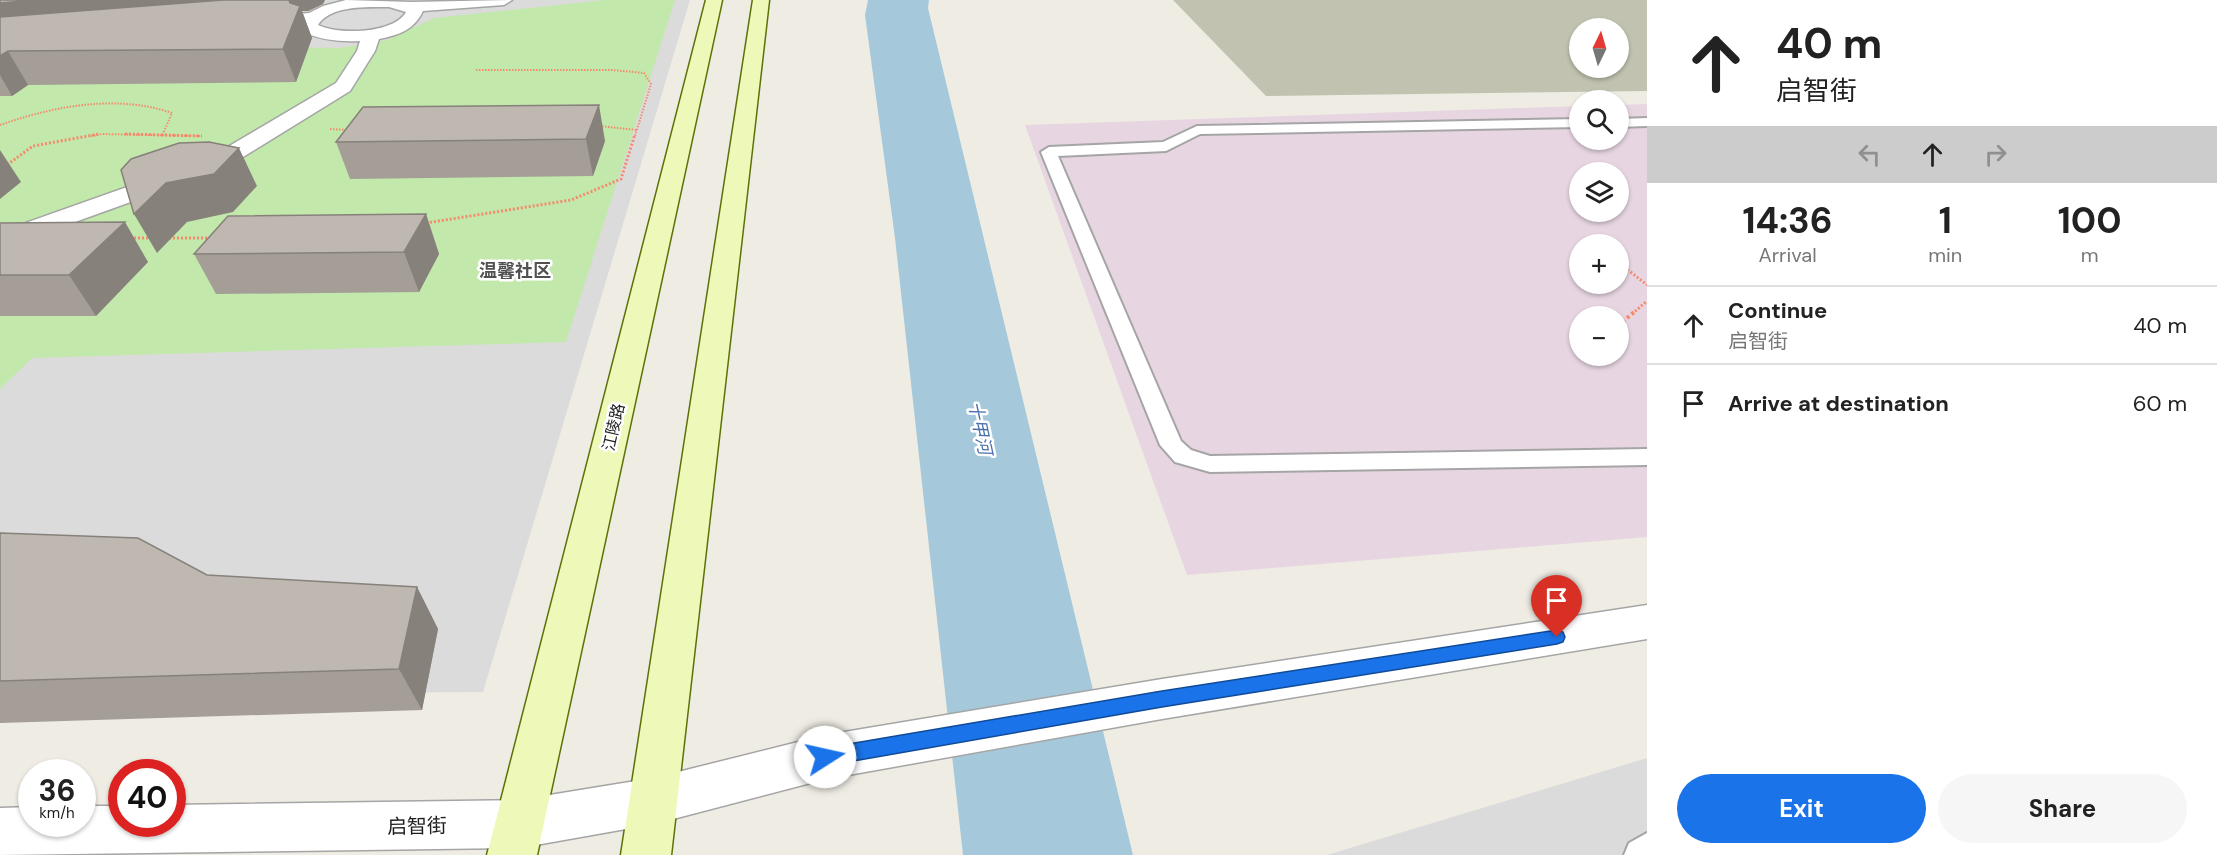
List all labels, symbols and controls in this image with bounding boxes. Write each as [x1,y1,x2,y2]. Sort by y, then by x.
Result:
text: 40 m [1776,16,1882,71]
north arrow [1569,18,1629,78]
map controls [1569,18,1629,366]
icon: ahead [1677,24,1755,102]
text: 启智街 [1776,73,1857,108]
button: search [1569,90,1629,150]
icon: left [1853,138,1886,171]
icon: ahead [1916,138,1949,171]
icon: right [1979,138,2012,171]
button: layers [1569,162,1629,222]
text: 14:36 [1742,197,1833,244]
text: 1 [1939,197,1952,244]
text: 100 [2058,197,2122,244]
button: + [1569,234,1629,294]
text: Arrival [1758,242,1817,268]
text: min [1928,242,1962,268]
text: m [2081,242,2099,268]
district label: 温馨社区 [479,259,551,283]
text: Continue [1728,296,1827,325]
button: − [1569,306,1629,366]
icon: ahead [1677,309,1710,342]
text: 40 m [2133,311,2187,340]
text: 启智街 [1728,328,1788,354]
icon: arrive [1677,387,1710,420]
text: Arrive at destination [1728,389,1949,418]
text: 60 m [2133,389,2187,418]
water label: 十甲河 [963,399,998,460]
street label: 江陵路 [598,401,629,453]
pin [1531,575,1582,637]
icon: arrive [1540,584,1573,617]
position arrow [793,725,857,789]
speed limit sign: 40 [108,759,186,837]
text: 36 [38,771,76,810]
button: Exit [1677,774,1926,843]
button: Share [1938,774,2187,843]
text: km/h [39,803,75,823]
street label: 启智街 [387,812,447,840]

